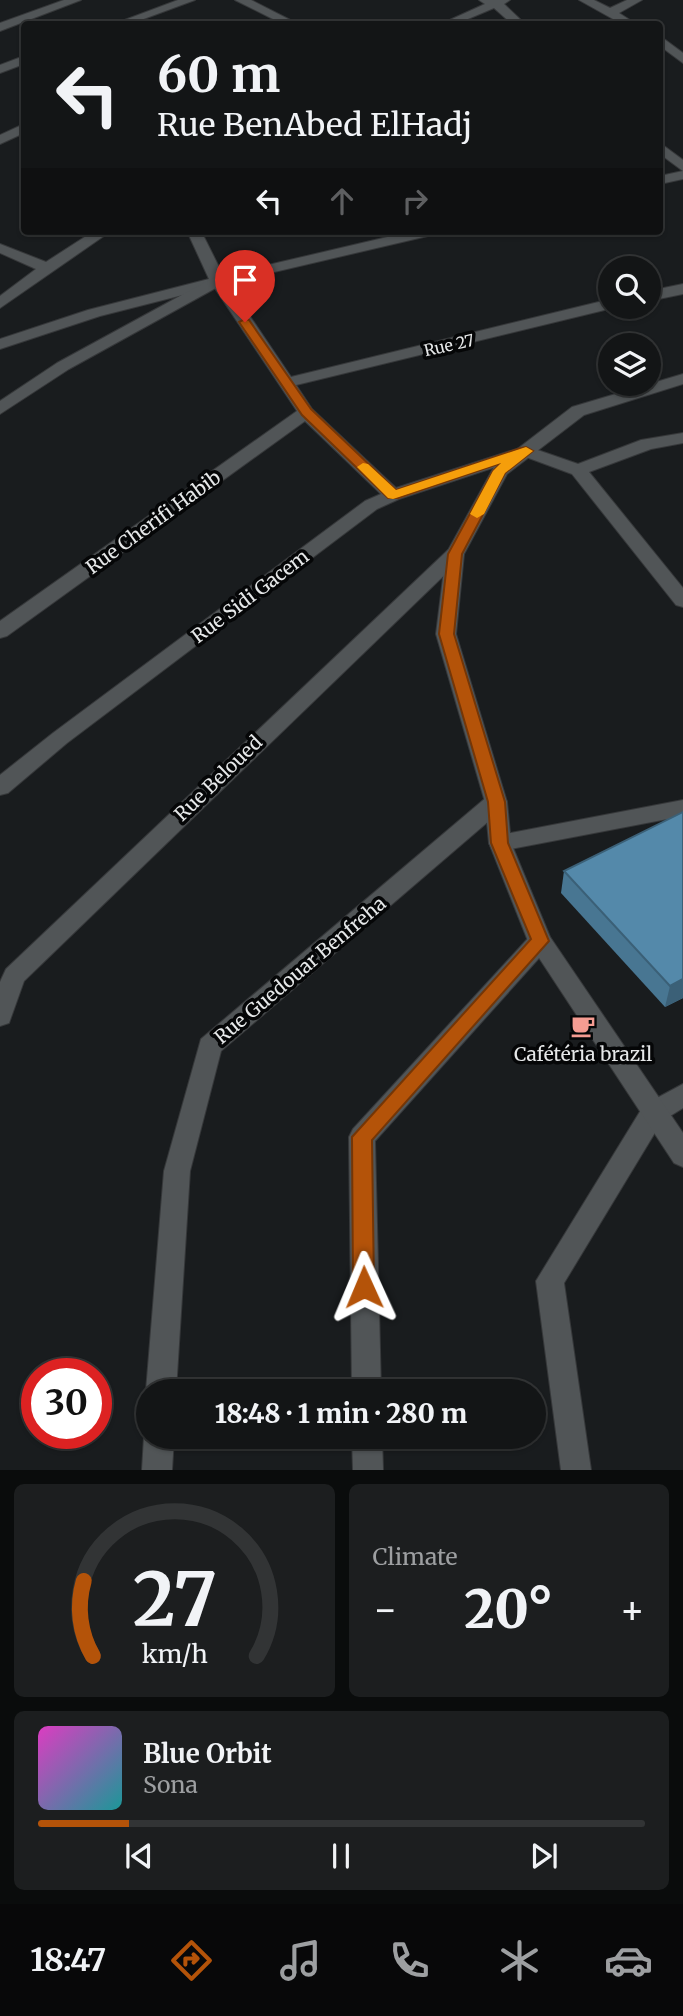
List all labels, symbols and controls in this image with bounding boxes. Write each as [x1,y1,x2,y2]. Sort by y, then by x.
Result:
text: 60 m [157,44,280,105]
icon: left [42,49,133,140]
text: Rue BenAbed ElHadj [157,105,472,145]
icon: left [250,182,288,220]
icon: ahead [323,182,361,220]
icon: right [396,182,434,220]
pin [215,250,275,322]
map controls [598,256,661,396]
button: search [598,256,661,319]
icon: arrive [226,261,264,299]
street label: Rue 27 [422,330,476,360]
button: layers [598,333,661,396]
street label: Rue Cherifi Habib [81,465,225,579]
street label: Rue Sidi Gacem [187,544,314,648]
street label: Rue Beloued [169,730,267,826]
street label: Rue Guedouar Benfreha [209,891,391,1049]
cafe icon: Cafétéria brazil [569,1012,597,1040]
place label: Cafétéria brazil [514,1042,652,1066]
position arrow [327,1250,401,1324]
speed limit sign: 30 [21,1358,112,1449]
text: 18:48 · 1 min · 280 m [215,1397,467,1430]
text: Climate [373,1542,458,1571]
text: 27 [132,1555,216,1647]
text: 20° [464,1577,553,1642]
text: − [373,1586,398,1633]
text: + [620,1586,645,1633]
text: km/h [141,1638,207,1670]
text: Blue Orbit [143,1737,272,1770]
text: Sona [143,1770,198,1799]
icon: previous [120,1837,158,1875]
icon: pause [322,1837,360,1875]
icon: next [525,1837,563,1875]
icon: directions [167,1936,216,1985]
icon: music [276,1936,325,1985]
icon: phone [385,1936,434,1985]
icon: climate [495,1936,544,1985]
icon: car [604,1936,653,1985]
text: 18:47 [30,1940,106,1980]

